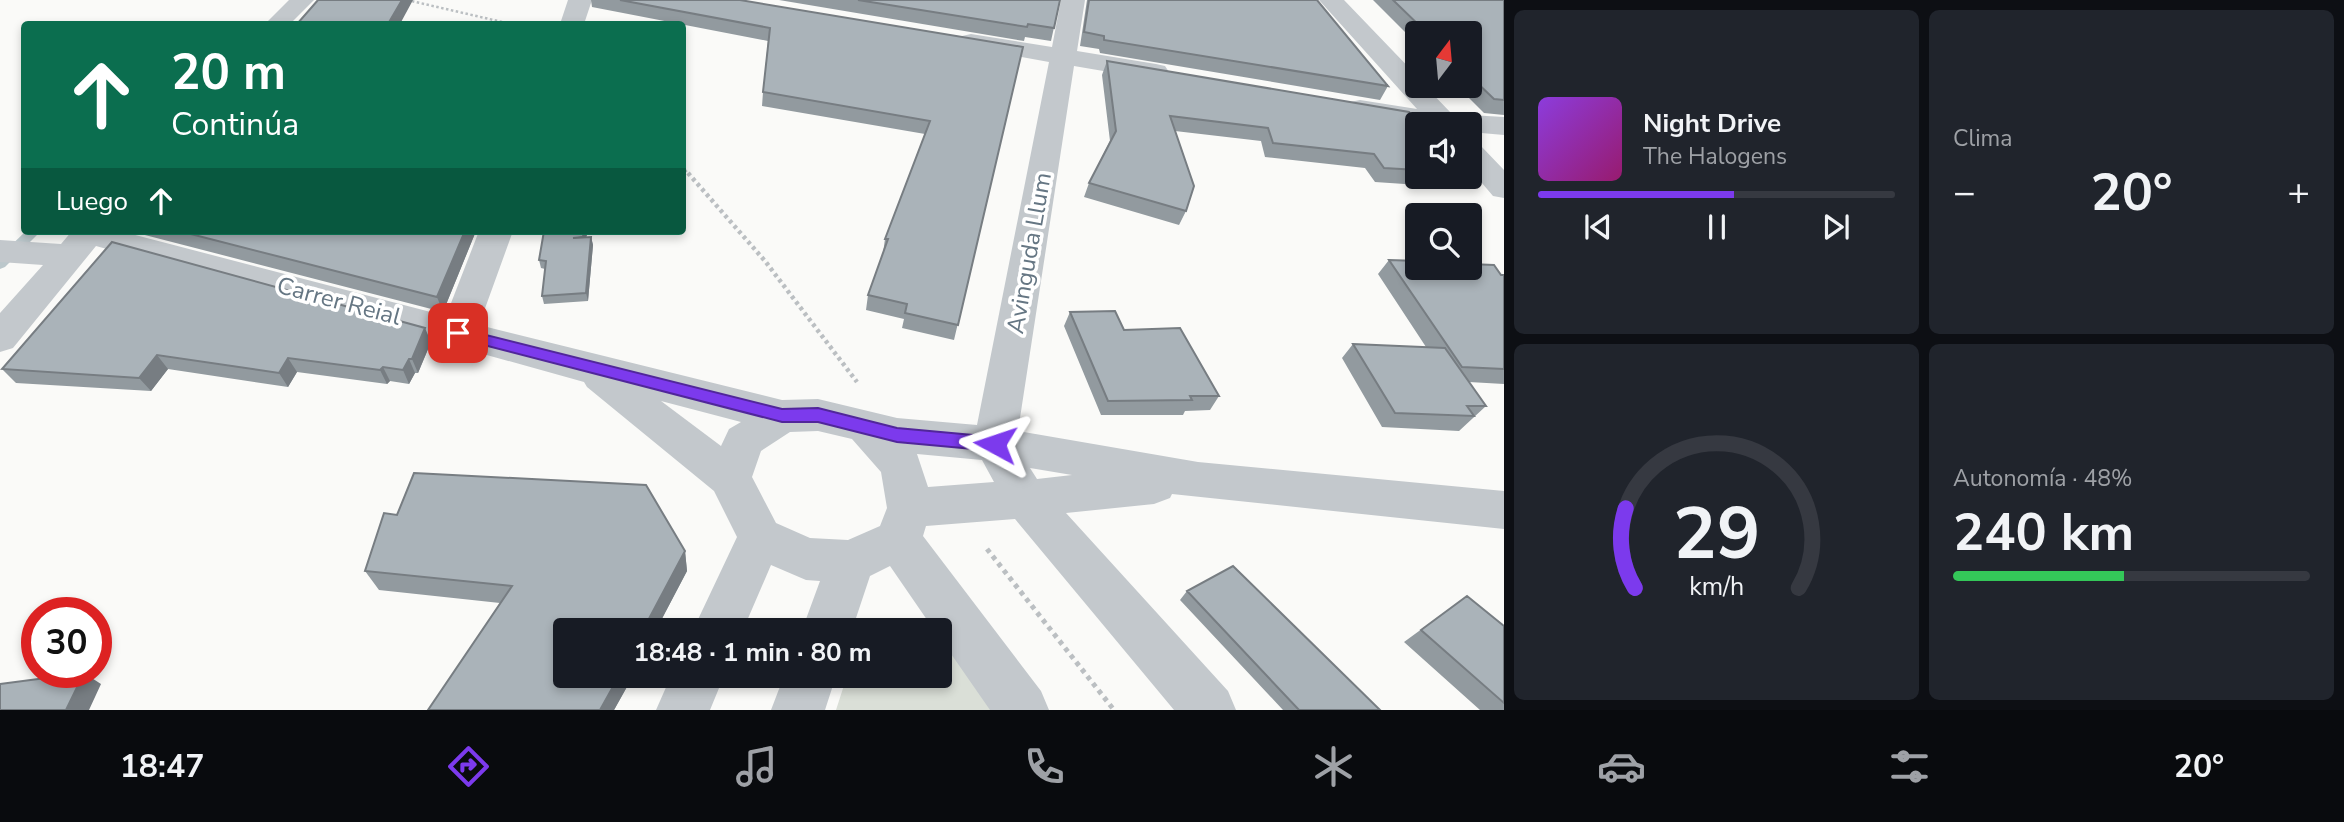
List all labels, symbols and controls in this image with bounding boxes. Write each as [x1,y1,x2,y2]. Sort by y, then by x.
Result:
north arrow [1405,21,1482,98]
map controls [1405,21,1482,280]
text: 20 m [171,39,286,106]
icon: ahead [56,49,147,140]
text: Continúa [171,103,299,146]
text: Night Drive [1643,106,1781,141]
button: sound [1405,112,1482,189]
text: Clima [1953,123,2013,154]
text: The Halogens [1643,141,1787,172]
text: 20° [2090,157,2173,228]
text: − [1953,167,1976,218]
text: + [2287,167,2310,218]
street label: Avinguda Llum [999,170,1059,336]
icon: ahead [142,182,180,220]
text: Luego [56,184,128,219]
button: search [1405,203,1482,280]
icon: previous [1579,208,1617,246]
icon: pause [1698,208,1736,246]
icon: next [1817,208,1855,246]
street label: Carrer Reial [274,269,404,333]
pin [428,303,488,363]
icon: arrive [439,314,477,352]
position arrow [958,407,1032,481]
text: Autonomía · 48% [1953,463,2133,494]
text: 29 [1673,484,1760,584]
text: 240 km [1953,497,2134,568]
text: km/h [1689,570,1744,604]
speed limit sign: 30 [21,597,112,688]
text: 18:48 · 1 min · 80 m [633,635,872,670]
icon: directions [444,742,493,791]
icon: music [732,742,781,791]
icon: phone [1020,742,1069,791]
icon: climate [1309,742,1358,791]
icon: car [1597,742,1646,791]
icon: filters [1885,742,1934,791]
text: 18:47 [120,745,204,788]
text: 20° [2174,745,2224,788]

